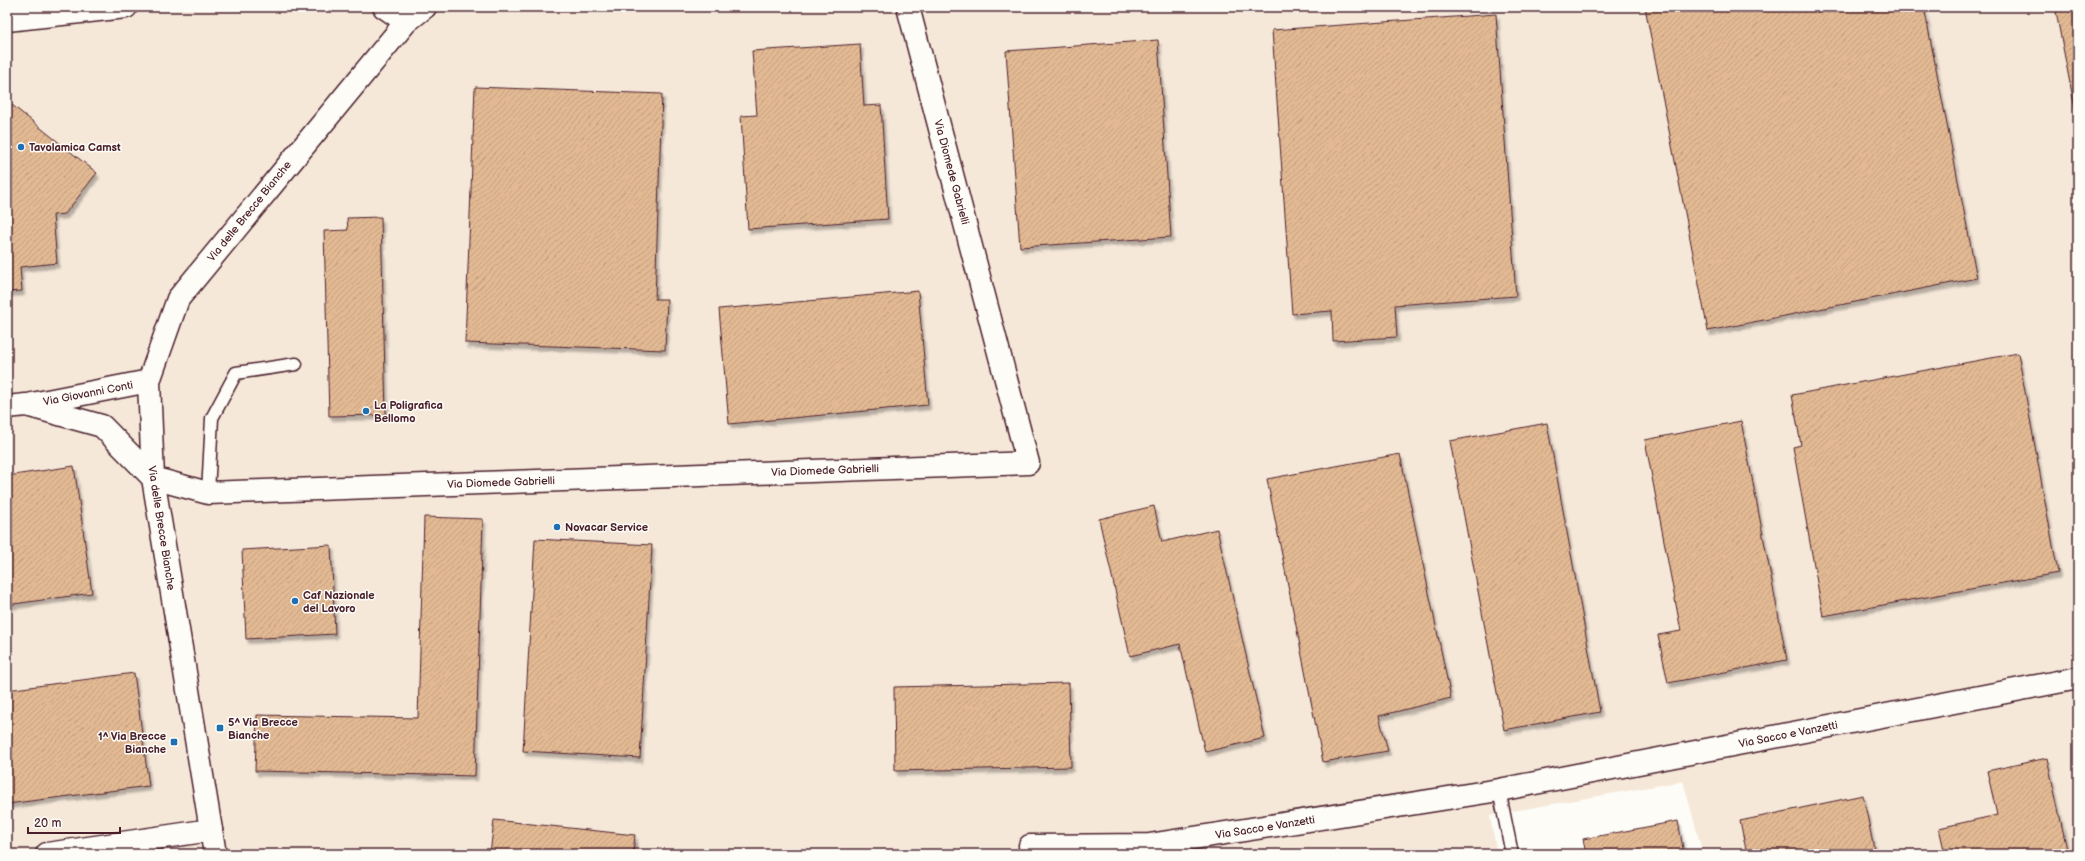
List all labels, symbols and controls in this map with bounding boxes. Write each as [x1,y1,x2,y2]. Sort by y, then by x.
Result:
street label: Via Diomede Gabrielli [931,118,972,226]
place label: Tavolamica Camst [29,141,121,154]
marker: Tavolamica Camst [16,142,26,152]
street label: Via delle Brecce Bianche [205,158,294,264]
street label: Via Giovanni Conti [42,378,134,409]
place label: La Poligrafica Bellomo [374,399,443,425]
marker: La Poligrafica Bellomo [361,406,371,416]
street label: Via Diomede Gabrielli [771,462,879,479]
street label: Via delle Brecce Bianche [145,465,178,592]
street label: Via Diomede Gabrielli [447,474,555,491]
place label: Novacar Service [565,521,648,534]
marker: Novacar Service [552,522,562,532]
place label: Caf Nazionale del Lavoro [303,589,375,615]
marker: Caf Nazionale del Lavoro [290,596,300,606]
place label: 5^ Via Brecce Bianche [228,716,298,742]
street label: Via Sacco e Vanzetti [1737,719,1839,750]
marker: 5^ Via Brecce Bianche [215,723,225,733]
place label: 1^ Via Brecce Bianche [98,730,166,756]
marker: 1^ Via Brecce Bianche [169,737,179,747]
scale bar [28,809,120,835]
street label: Via Sacco e Vanzetti [1214,813,1316,842]
text: 20 m [34,816,61,831]

